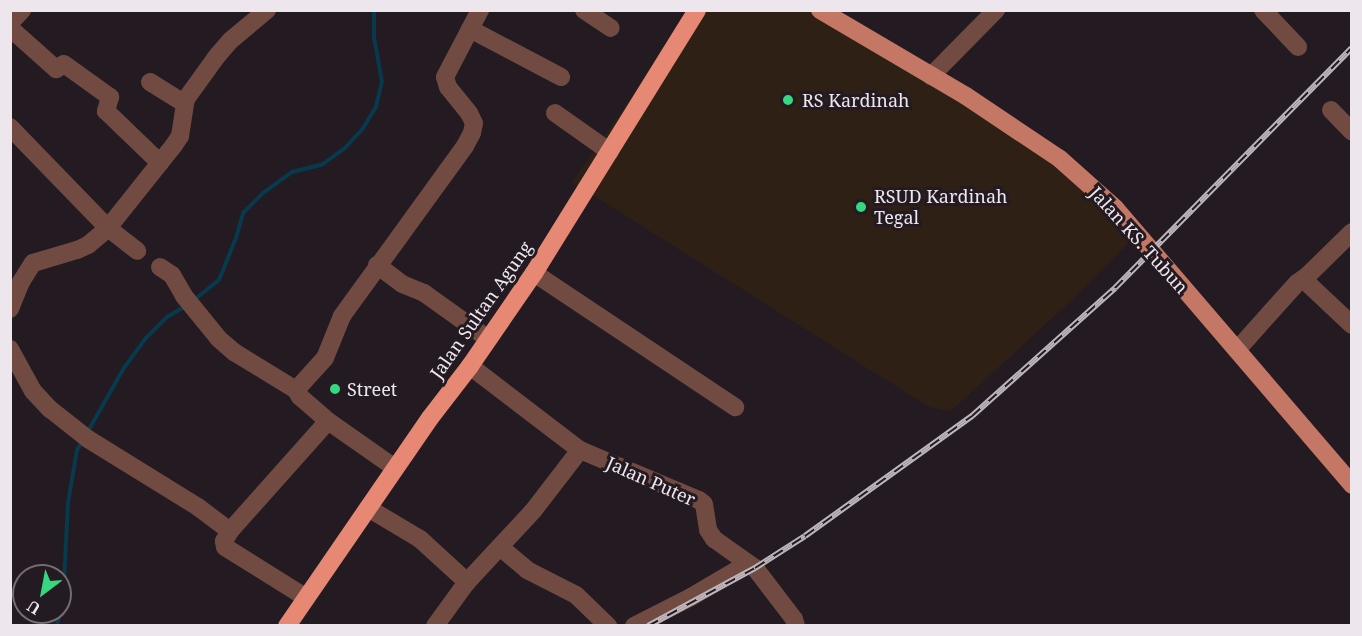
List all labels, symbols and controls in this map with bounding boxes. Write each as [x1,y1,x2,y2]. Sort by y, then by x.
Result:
place label: RS Kardinah [802,89,909,111]
marker: RS Kardinah [779,91,797,109]
street label: Jalan KS. Tubun [1085,182,1193,298]
place label: RSUD Kardinah Tegal [874,186,1007,228]
marker: RSUD Kardinah Tegal [852,198,870,216]
street label: Jalan Sultan Agung [425,237,537,383]
place label: Street [347,378,397,400]
marker: Street [328,382,342,396]
street label: Jalan Puter [603,452,699,510]
north arrow [12,564,72,624]
text: U [23,595,44,620]

